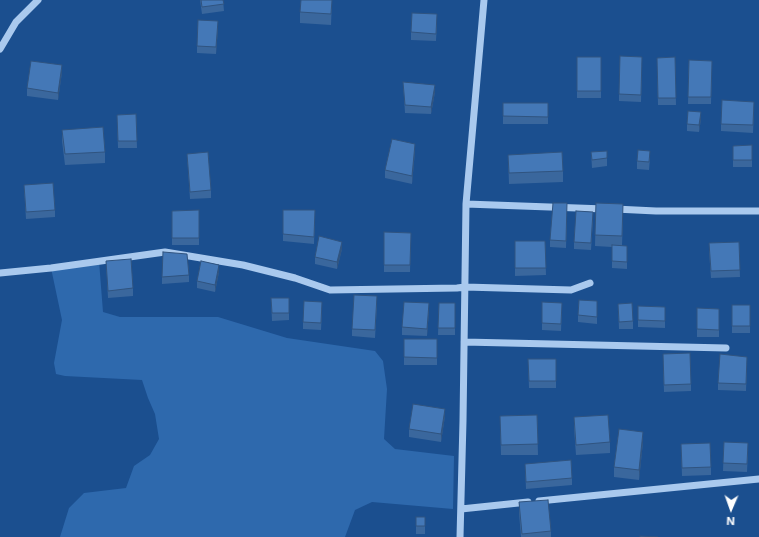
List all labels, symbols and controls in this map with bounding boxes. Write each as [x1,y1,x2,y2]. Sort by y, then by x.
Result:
north arrow [711,489,751,529]
text: N [726,514,735,528]

